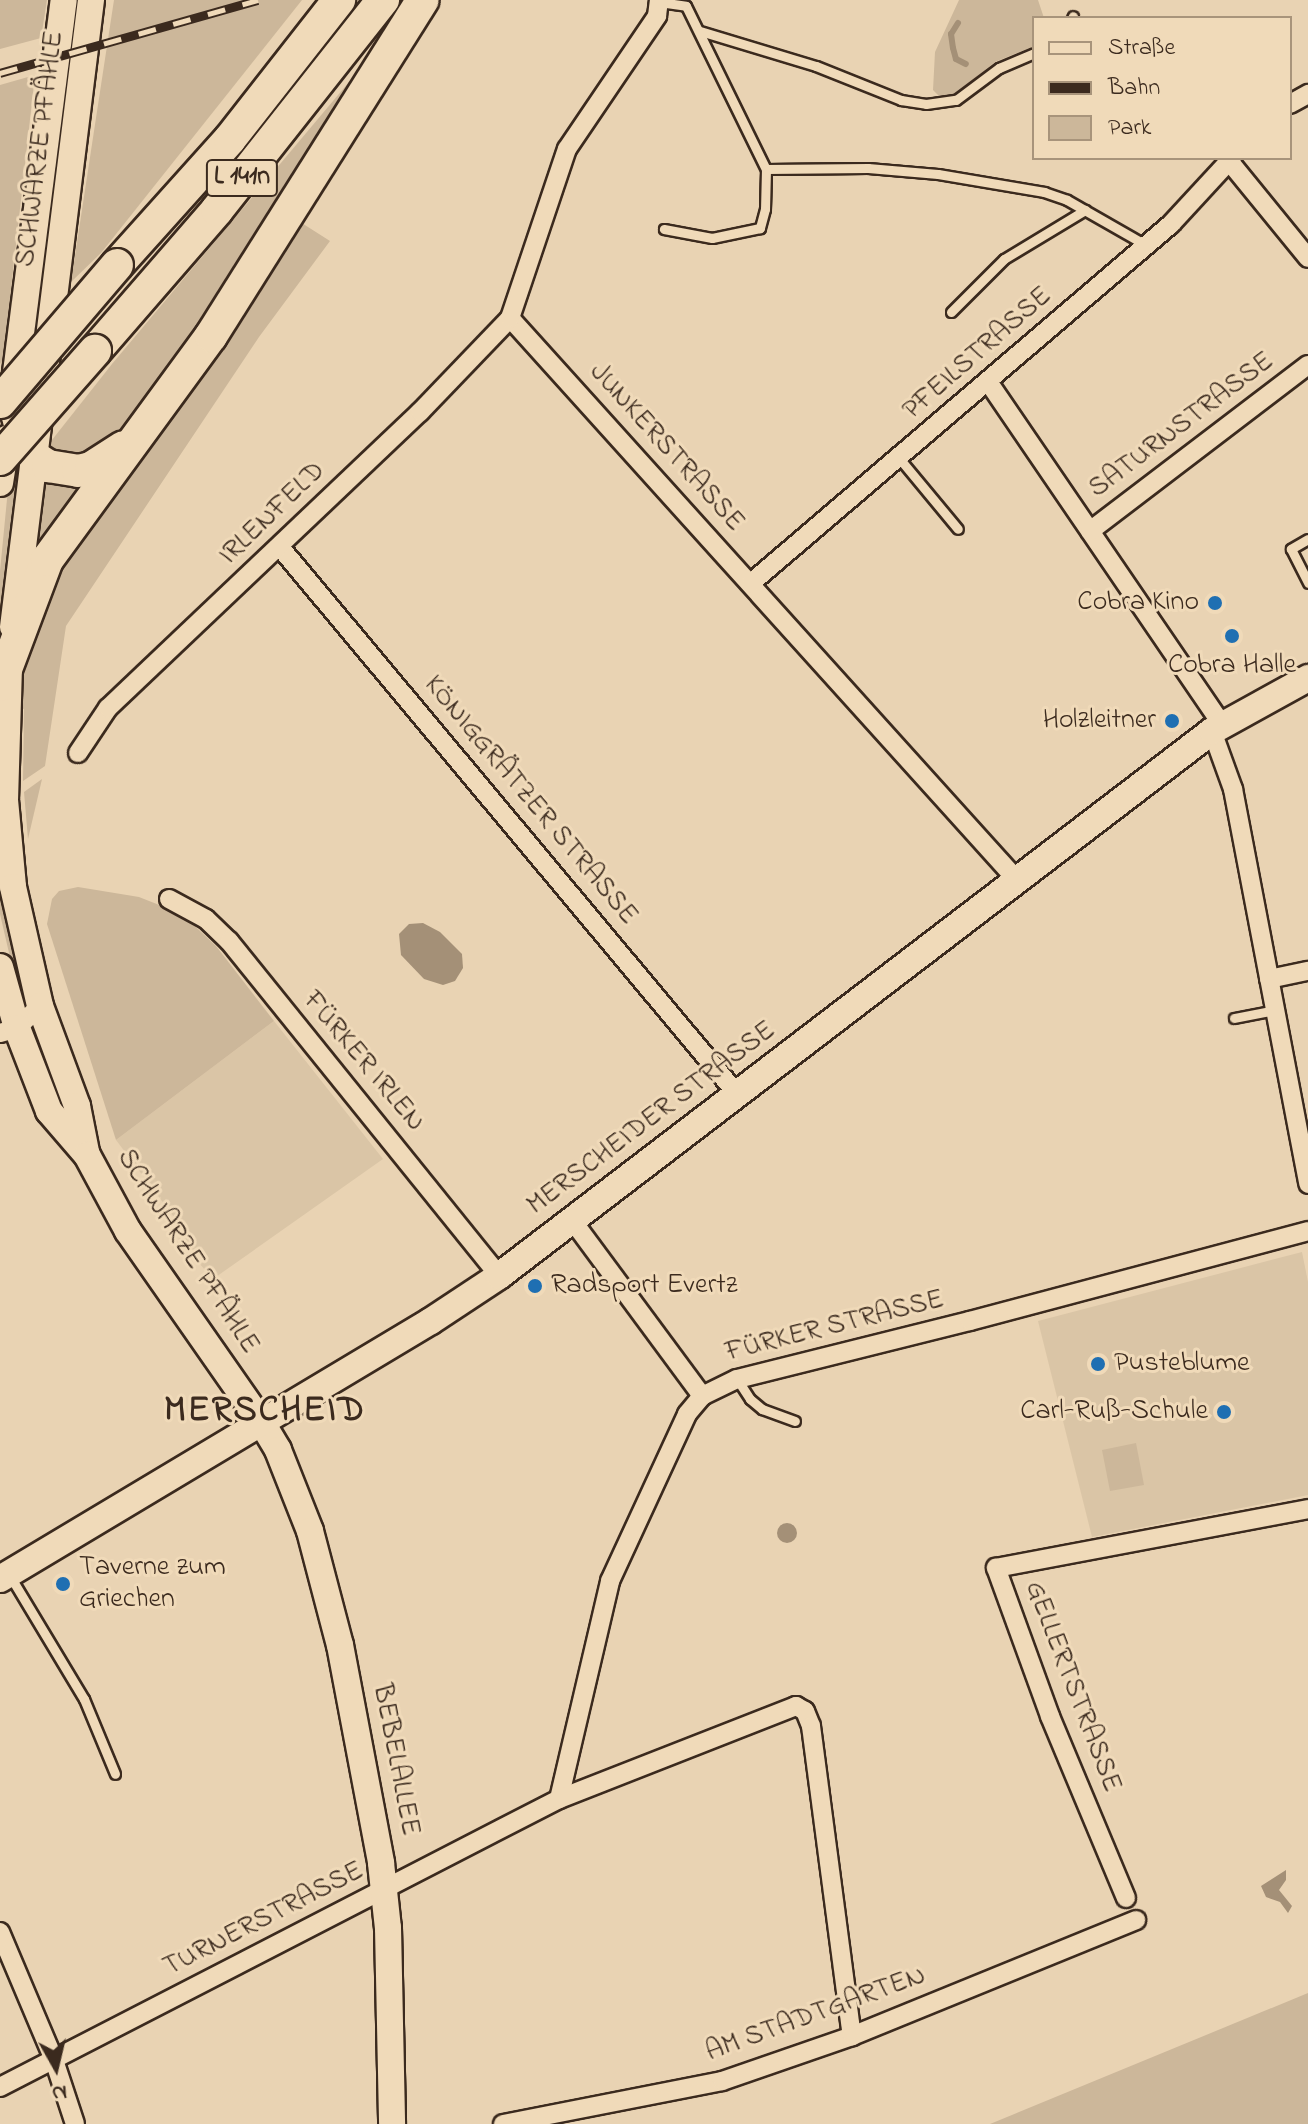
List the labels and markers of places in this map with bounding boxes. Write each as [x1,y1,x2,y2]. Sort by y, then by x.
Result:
place label: Cobra Kino [1077,586,1199,620]
marker: Cobra Kino [1206,594,1224,612]
marker: Cobra Halle [1223,627,1241,645]
place label: Cobra Halle [1168,649,1296,683]
place label: Holzleitner [1043,704,1156,738]
marker: Holzleitner [1163,712,1181,730]
place label: Radsport Evertz [551,1269,737,1303]
marker: Radsport Evertz [526,1277,544,1295]
place label: Pusteblume [1114,1347,1250,1381]
marker: Pusteblume [1089,1355,1107,1373]
place label: Carl-Ruß-Schule [1020,1395,1208,1429]
marker: Carl-Ruß-Schule [1215,1403,1233,1421]
place label: Taverne zum Griechen [79,1551,226,1617]
marker: Taverne zum Griechen [54,1575,72,1593]

